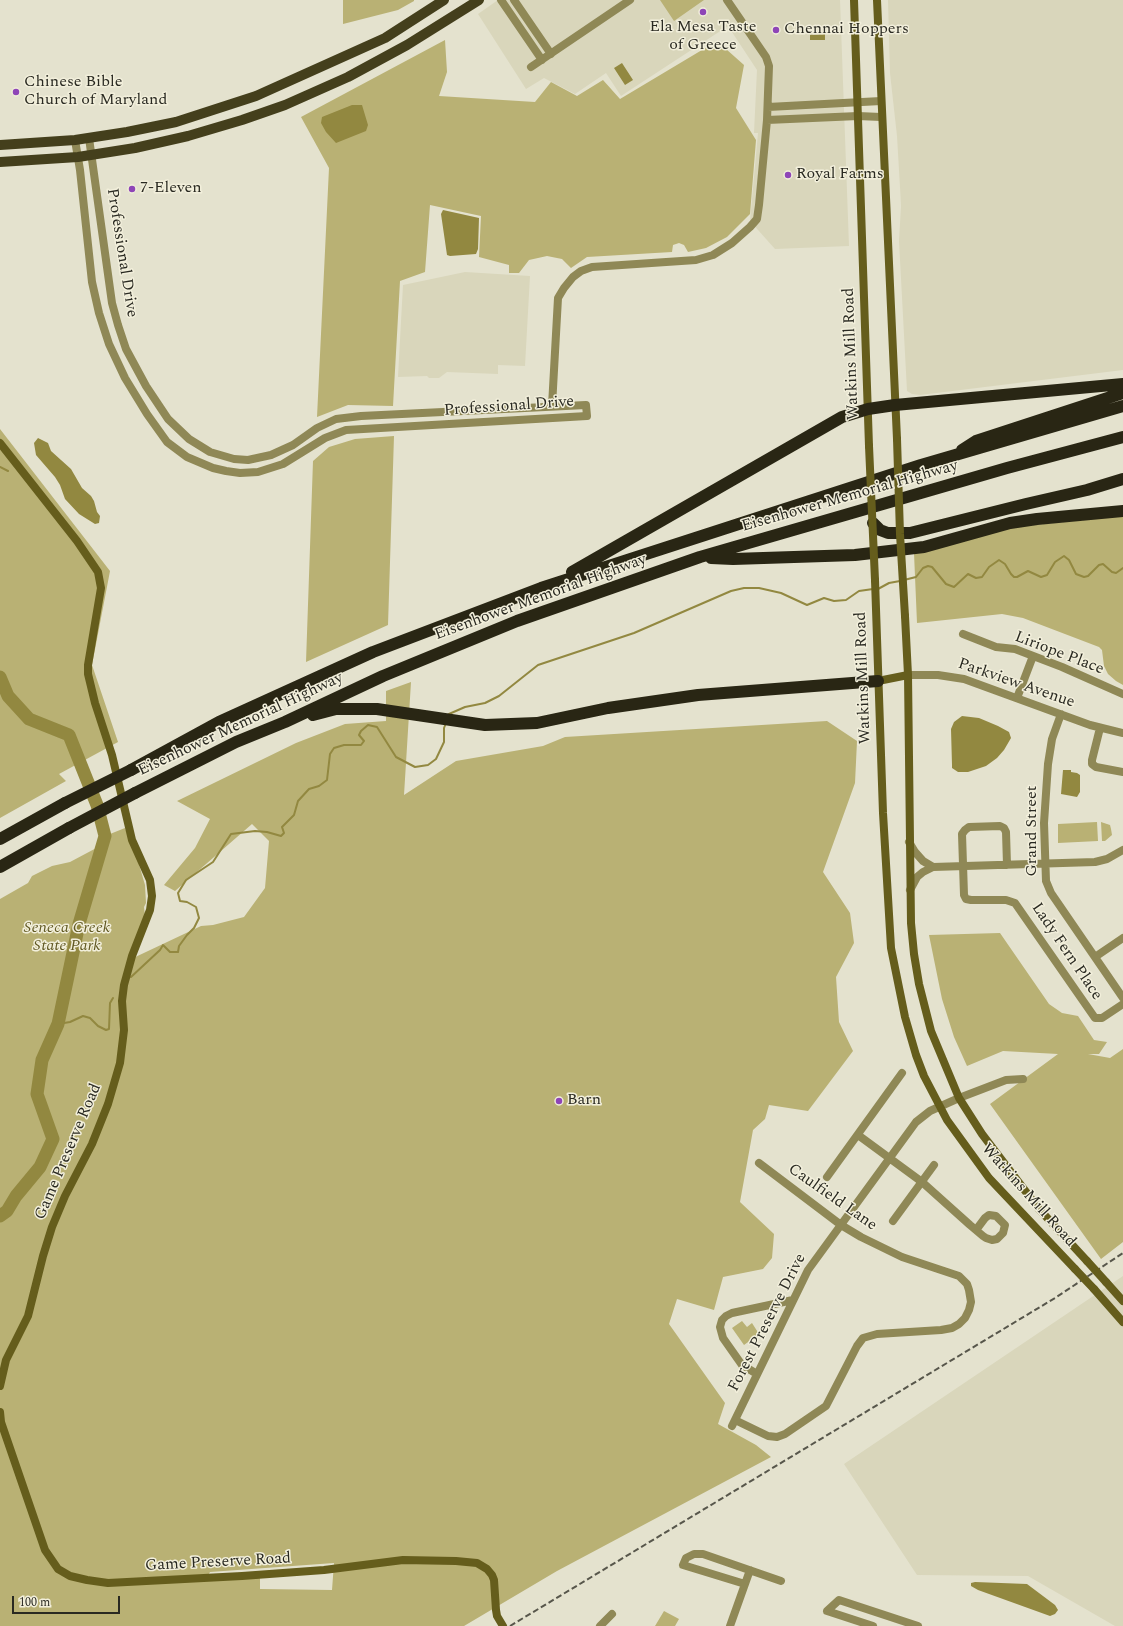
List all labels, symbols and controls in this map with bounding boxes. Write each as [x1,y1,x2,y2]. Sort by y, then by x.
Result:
marker: Ela Mesa Taste of Greece [698,7,708,17]
place label: Ela Mesa Taste of Greece [650,18,756,56]
place label: Chennai Hoppers [784,20,909,40]
marker: Chennai Hoppers [771,25,781,35]
place label: Chinese Bible Church of Maryland [24,73,167,111]
marker: Chinese Bible Church of Maryland [11,87,21,97]
place label: Royal Farms [796,165,884,185]
marker: Royal Farms [783,170,793,180]
place label: 7-Eleven [140,179,202,199]
marker: 7-Eleven [127,184,137,194]
street label: Professional Drive [101,187,141,319]
street label: Watkins Mill Road [840,287,864,421]
street label: Professional Drive [443,393,575,421]
street label: Eisenhower Memorial Highway [740,457,960,537]
street label: Eisenhower Memorial Highway [432,551,650,645]
street label: Watkins Mill Road [852,611,876,745]
street label: Liriope Place [1012,628,1106,680]
street label: Parkview Avenue [955,655,1077,713]
street label: Eisenhower Memorial Highway [135,669,347,781]
street label: Grand Street [1023,786,1043,876]
street label: Lady Fern Place [1026,900,1106,1004]
park label: Seneca Creek State Park [24,919,110,957]
street label: Game Preserve Road [32,1081,106,1223]
place label: Barn [567,1091,601,1111]
marker: Barn [554,1096,564,1106]
street label: Watkins Mill Road [977,1140,1079,1252]
street label: Caulfield Lane [784,1160,880,1236]
street label: Forest Preserve Drive [725,1251,811,1395]
street label: Game Preserve Road [144,1550,292,1576]
scale bar [14,1588,122,1614]
text: 100 m [19,1593,50,1612]

